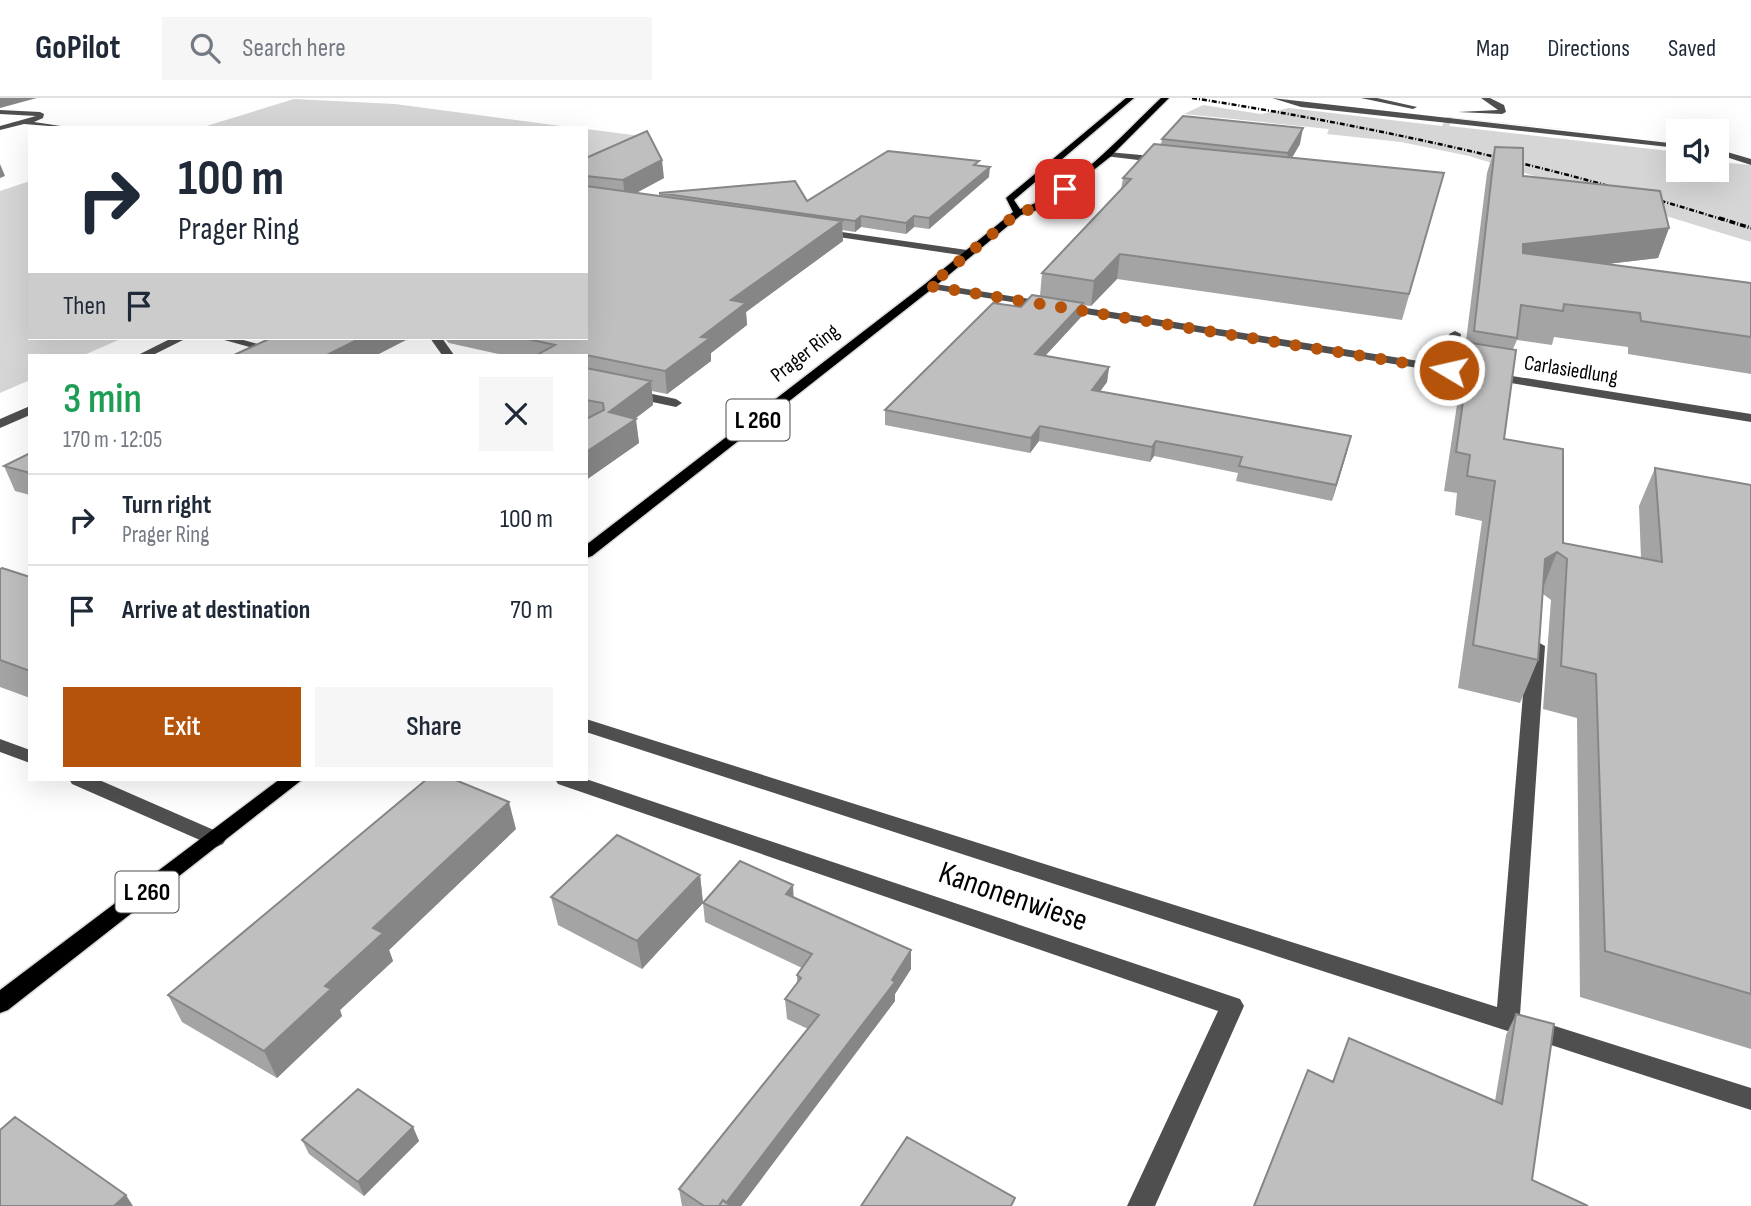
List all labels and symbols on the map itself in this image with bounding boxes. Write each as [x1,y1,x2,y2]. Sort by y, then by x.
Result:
pin [1035,159,1095,219]
street label: Prager Ring [766,319,844,387]
position arrow [1412,333,1486,407]
street label: Carlasiedlung [1522,350,1620,390]
road number: L 260 [726,400,790,440]
street label: Kanonenwiese [933,853,1093,941]
road number: L 260 [116,872,178,912]

